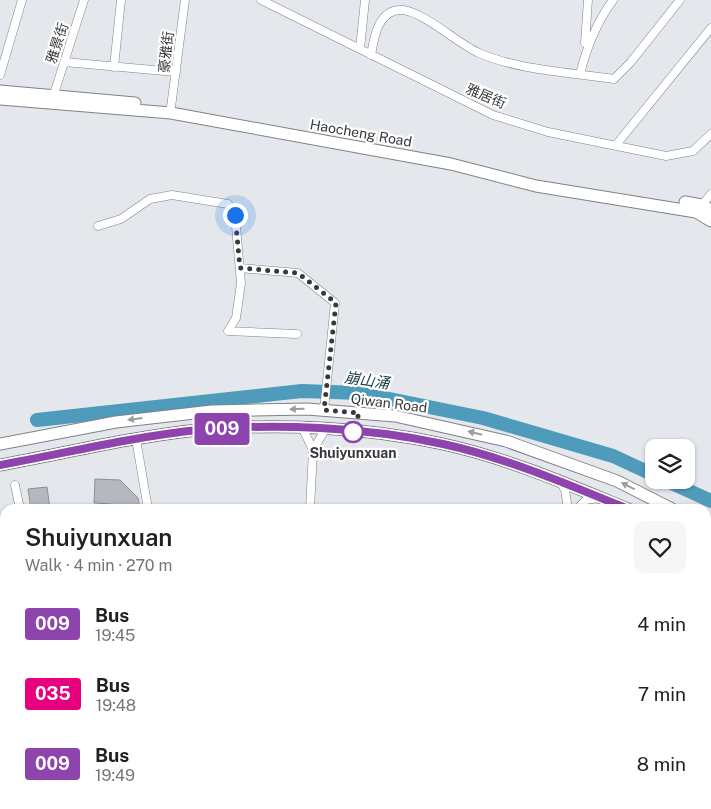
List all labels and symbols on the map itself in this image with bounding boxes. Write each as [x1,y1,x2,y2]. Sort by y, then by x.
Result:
street label: 雅景街 [43,21,71,65]
street label: 豪雅街 [156,30,176,74]
street label: 雅居街 [464,80,508,112]
street label: Haocheng Road [309,116,413,150]
your location [223,203,248,228]
water label: 崩山涌 [344,368,392,392]
street label: Qiwan Road [350,390,428,416]
one-way arrow [289,405,305,413]
line badge: 009 [193,413,251,445]
one-way arrow [127,415,143,423]
marker: Shuiyunxuan [342,421,364,443]
one-way arrow [467,429,483,437]
place label: Shuiyunxuan [309,445,397,461]
one-way arrow [621,482,635,490]

